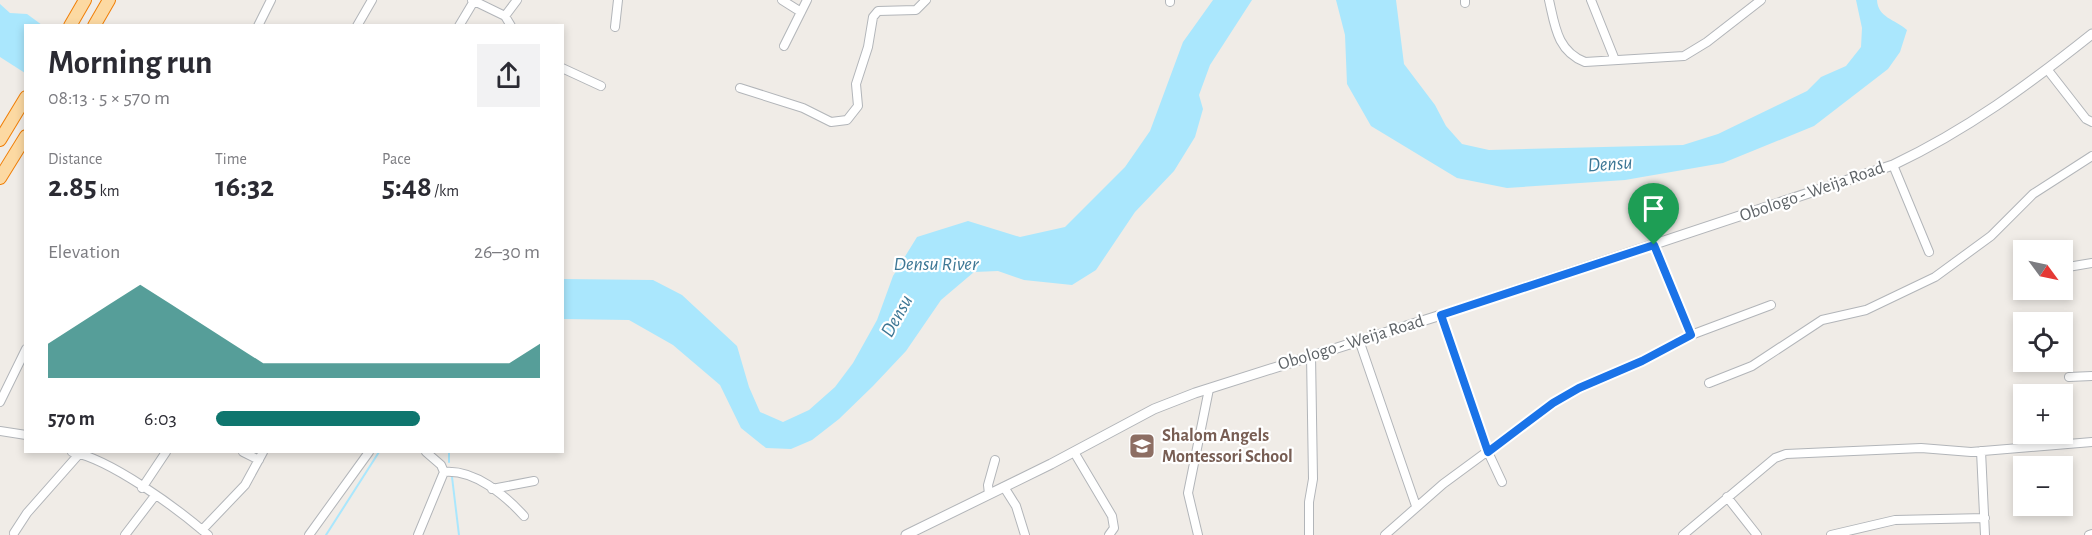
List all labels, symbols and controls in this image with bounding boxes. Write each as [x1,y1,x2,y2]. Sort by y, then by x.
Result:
button: share [477,44,540,107]
text: Morning run [48,47,212,80]
text: 08:13 · 5 × 570 m [48,88,170,108]
text: Distance [48,151,102,167]
text: Time [215,151,247,167]
text: Pace [382,151,411,167]
water label: Densu [1587,152,1633,176]
street label: Obologo - Weija Road [1737,159,1887,225]
text: 2.85 [48,172,97,202]
text: 16:32 [215,172,274,202]
text: 5:48 [382,172,432,202]
text: km [97,183,120,199]
text: /km [432,183,459,199]
pin [1628,183,1679,245]
icon: arrive [1637,192,1670,225]
north arrow [2013,240,2073,300]
map controls [2013,240,2073,516]
text: Elevation [48,242,120,262]
text: 26–30 m [474,242,540,262]
water label: Densu River [894,254,979,274]
water label: Densu [877,291,917,341]
street label: Obologo - Weija Road [1276,312,1426,374]
button: locate [2013,312,2073,372]
button: + [2013,384,2073,444]
text: 570 m [48,409,95,429]
text: 6:03 [144,409,177,429]
place label: Shalom Angels Montessori School [1162,427,1293,466]
school or university icon: Shalom Angels Montessori School [1127,431,1157,461]
button: − [2013,456,2073,516]

